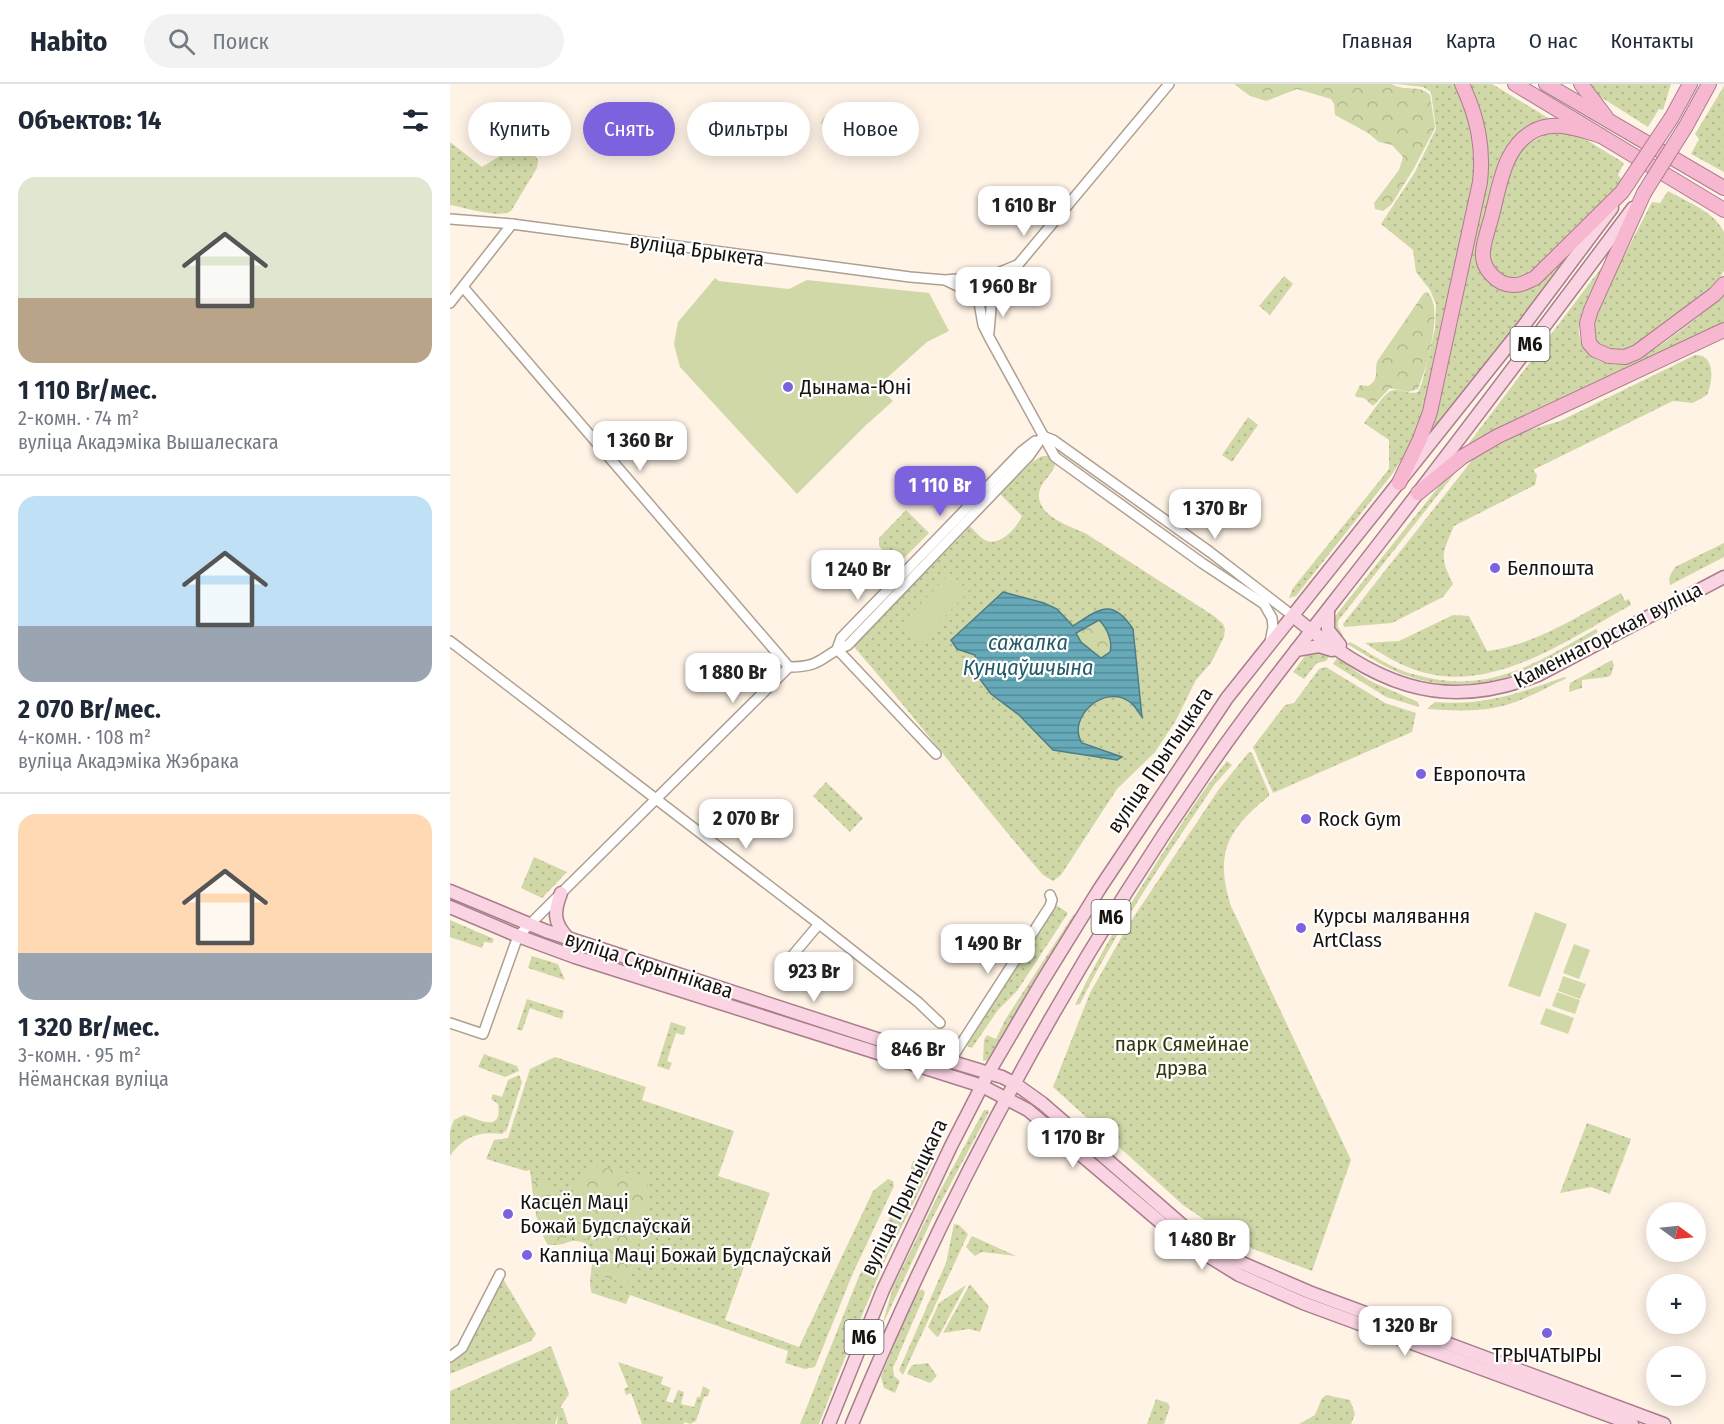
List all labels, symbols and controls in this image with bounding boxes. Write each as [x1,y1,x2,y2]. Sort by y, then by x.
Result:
search box [144,14,564,68]
text: Habito [30,25,108,58]
icon: search [165,25,198,58]
text: Поиск [213,28,269,55]
text: Главная [1342,28,1413,54]
text: Карта [1446,28,1496,54]
text: О нас [1529,28,1577,54]
text: Контакты [1610,28,1694,54]
chip: Купить [468,102,571,156]
chip: Снять [583,102,675,156]
chip: Фильтры [687,102,810,156]
chip: Новое [822,102,919,156]
icon: filters [399,104,432,137]
text: Объектов: 14 [18,105,161,136]
pin: 1 610 Br [962,186,1086,237]
text: 1 610 Br [992,193,1056,217]
icon: home [171,216,279,324]
street label: вуліца Брыкета [628,228,766,272]
pin: 1 960 Br [941,267,1065,318]
text: 1 960 Br [970,274,1037,298]
road number: М6 [1510,327,1550,361]
place label: Дынама-Юні [799,374,911,400]
text: 1 110 Br/мес. [18,375,157,406]
marker: Дынама-Юні [781,380,795,394]
text: 2-комн. · 74 m² [18,406,139,430]
pin: 1 360 Br [578,421,702,472]
text: 1 360 Br [607,428,673,452]
text: вуліца Акадэміка Вышалескага [18,430,279,454]
pin: 1 110 Br [878,466,1002,517]
text: 1 110 Br [909,473,971,497]
pin: 1 370 Br [1153,489,1277,540]
text: 1 370 Br [1183,496,1247,520]
icon: home [171,535,279,643]
pin: 1 240 Br [796,550,920,601]
place label: Белпошта [1507,555,1594,581]
text: 1 240 Br [825,557,891,581]
marker: Белпошта [1488,561,1502,575]
street label: Каменнагорская вуліца [1509,576,1707,694]
water label: сажалка Кунцаўшчына [963,629,1093,681]
pin: 1 880 Br [671,653,795,704]
text: 1 880 Br [699,660,767,684]
street label: вуліца Прытыцкага [1101,682,1219,838]
text: 2 070 Br/мес. [18,694,161,725]
text: 4-комн. · 108 m² [18,725,151,749]
text: вуліца Акадэміка Жэбрака [18,749,239,773]
place label: Европочта [1433,761,1526,787]
marker: Европочта [1414,767,1428,781]
pin: 2 070 Br [684,799,808,850]
text: 2 070 Br [713,806,779,830]
place label: Rock Gym [1318,806,1401,832]
marker: Rock Gym [1299,812,1313,826]
icon: home [171,853,279,961]
road number: М6 [1092,900,1130,934]
place label: Курсы малявання ArtClass [1313,903,1470,953]
marker: Курсы малявання ArtClass [1294,921,1308,935]
pin: 1 490 Br [926,924,1050,975]
street label: вуліца Скрыпнікава [562,926,736,1004]
text: 1 490 Br [955,931,1021,955]
pin: 923 Br [765,952,863,1003]
text: 923 Br [788,959,840,983]
text: 1 320 Br/мес. [18,1012,160,1043]
pin: 846 Br [869,1030,967,1081]
park label: парк Сямейнае дрэва [1115,1031,1249,1081]
text: 846 Br [891,1037,945,1061]
text: 3-комн. · 95 m² [18,1043,141,1067]
text: Нёманская вуліца [18,1067,169,1091]
street label: вуліца Прытыцкага [855,1115,953,1279]
pin: 1 170 Br [1011,1118,1135,1169]
text: 1 170 Br [1042,1125,1105,1149]
place label: Касцёл Маці Божай Будслаўскай [520,1189,691,1239]
north arrow [1646,1202,1706,1262]
map controls [1646,1202,1706,1406]
marker: Касцёл Маці Божай Будслаўскай [501,1207,515,1221]
pin: 1 480 Br [1140,1220,1264,1271]
text: 1 480 Br [1168,1227,1236,1251]
place label: Капліца Маці Божай Будслаўскай [539,1242,832,1268]
marker: Капліца Маці Божай Будслаўскай [520,1248,534,1262]
button: + [1646,1274,1706,1334]
pin: 1 320 Br [1343,1306,1467,1357]
text: 1 320 Br [1373,1313,1437,1337]
road number: М6 [844,1320,884,1354]
marker: ТРЫЧАТЫРЫ [1540,1326,1554,1340]
place label: ТРЫЧАТЫРЫ [1492,1342,1602,1368]
button: − [1646,1346,1706,1406]

